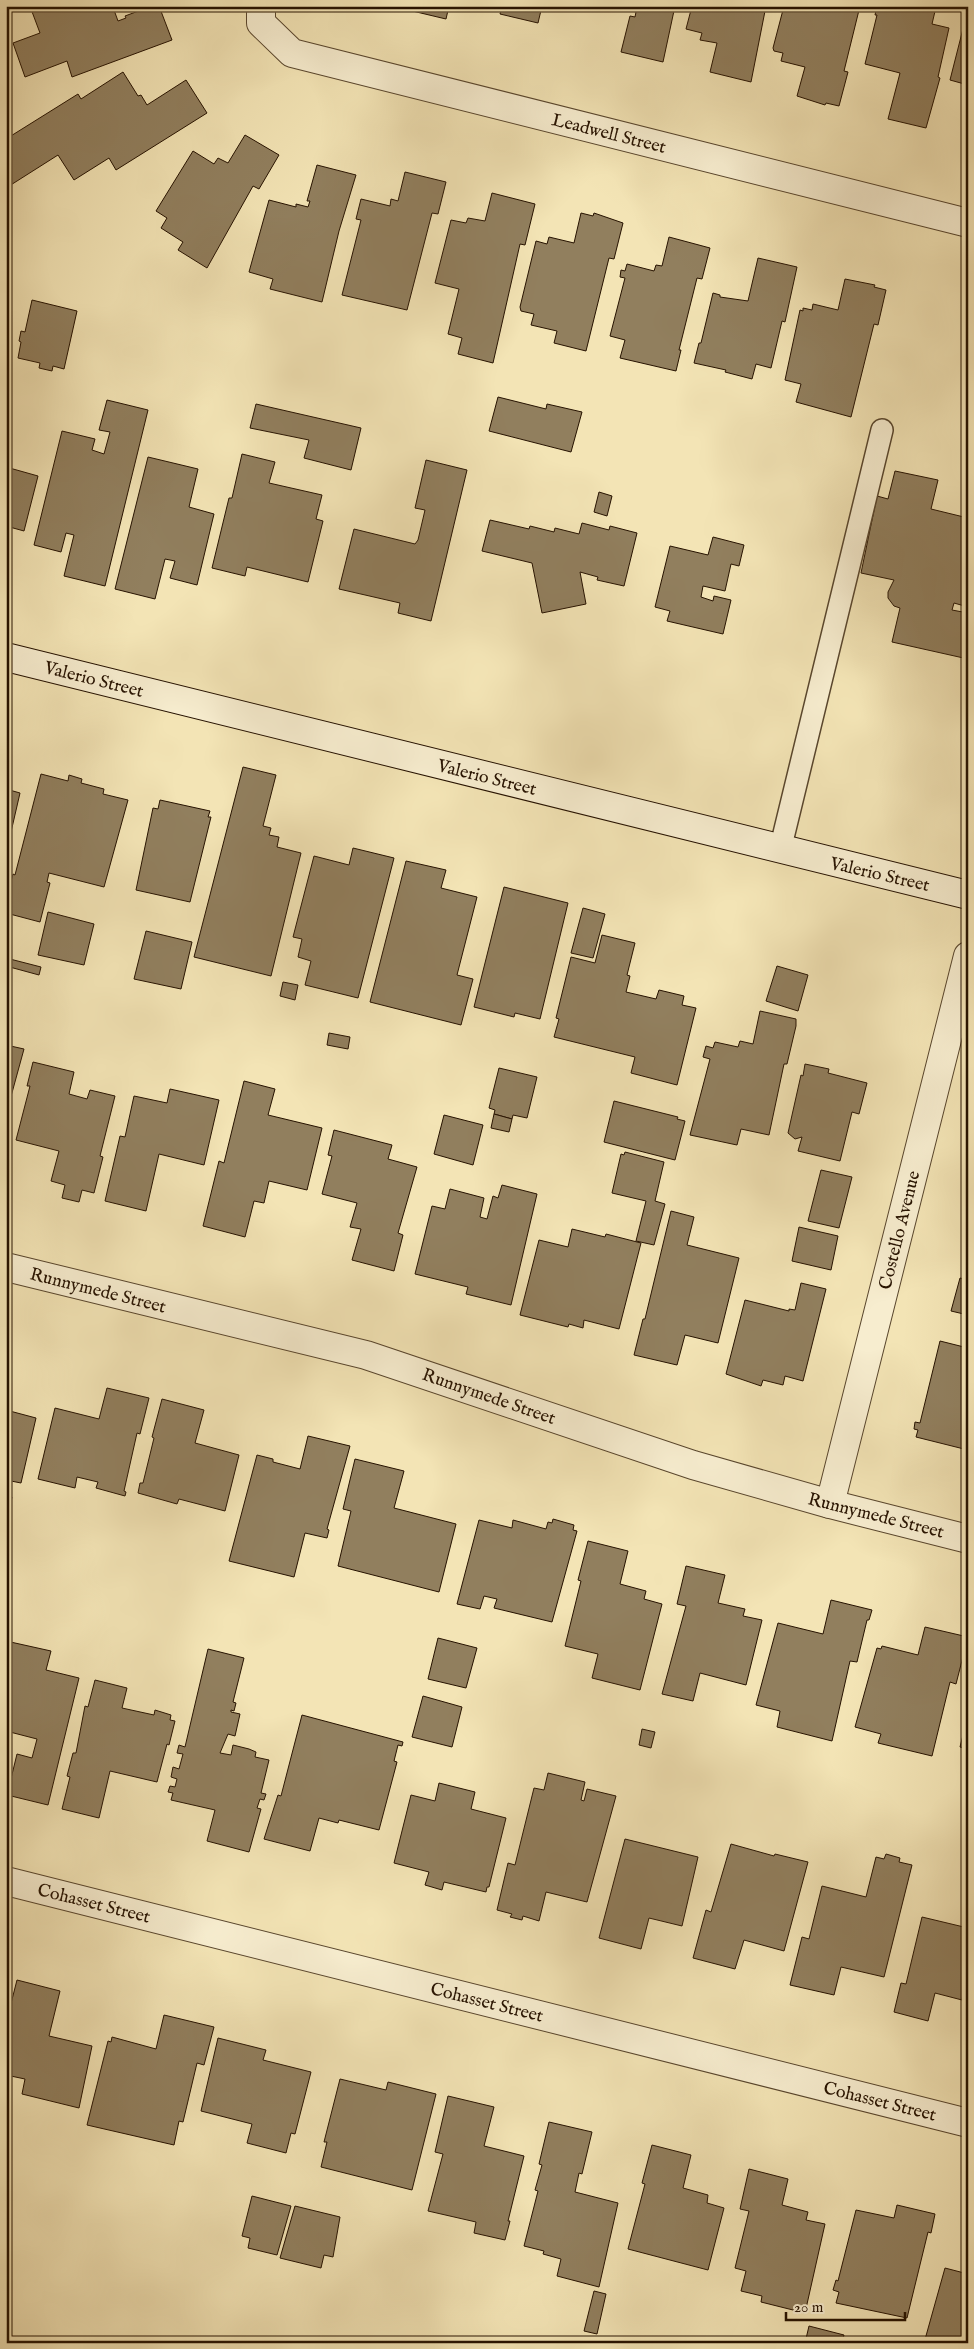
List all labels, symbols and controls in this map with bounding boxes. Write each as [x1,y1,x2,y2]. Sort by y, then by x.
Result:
street label: Leadwell Street [549,109,668,160]
street label: Valerio Street [41,657,146,704]
street label: Valerio Street [434,755,539,802]
street label: Valerio Street [827,853,932,898]
street label: Costello Avenue [875,1169,926,1292]
street label: Runnymede Street [27,1263,168,1319]
street label: Runnymede Street [419,1364,558,1431]
street label: Runnymede Street [805,1488,946,1544]
street label: Cohasset Street [35,1879,152,1930]
street label: Cohasset Street [428,1978,545,2029]
street label: Cohasset Street [821,2077,938,2128]
scale bar [786,2289,905,2321]
text: 20 m [794,2298,824,2317]

